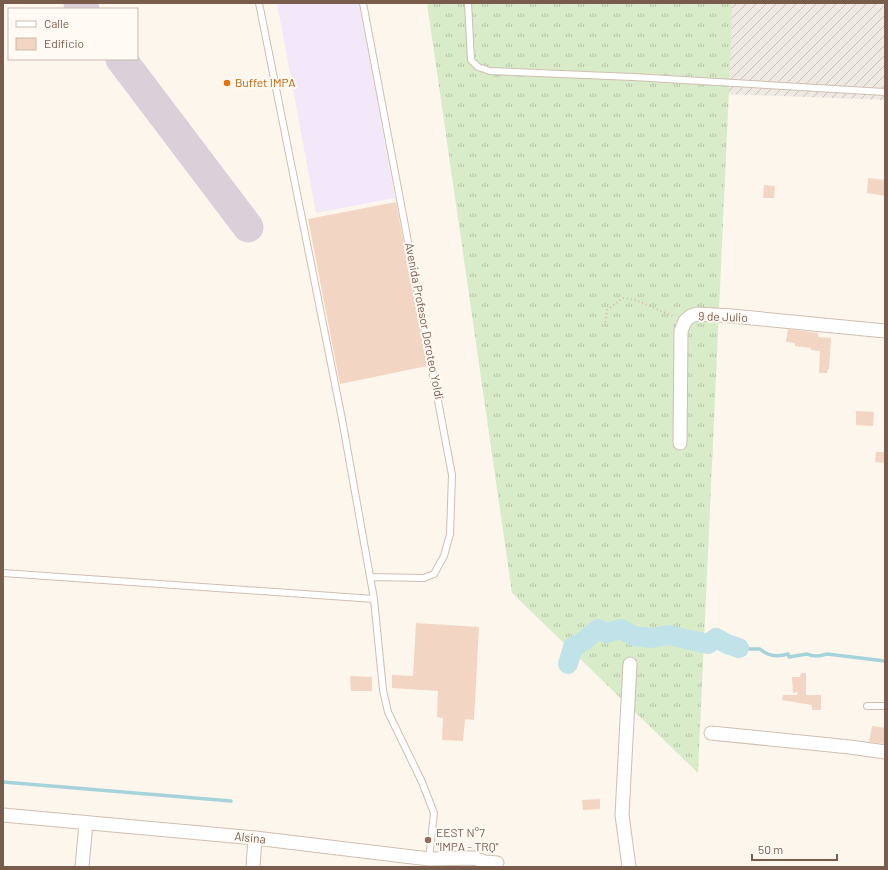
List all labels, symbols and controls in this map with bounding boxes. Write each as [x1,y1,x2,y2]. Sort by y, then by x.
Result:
legend [8,8,138,60]
text: Calle [44,16,69,30]
text: Edificio [44,36,84,50]
place label: Buffet IMPA [235,75,296,89]
marker: Buffet IMPA [222,78,232,88]
street label: Avenida Profesor Doroteo Yoldi [403,241,447,400]
street label: 9 de Julio [698,308,748,324]
place label: EEST N°7 "IMPA - TRQ" [436,825,499,853]
street label: Alsina [234,828,266,846]
marker: EEST N°7 "IMPA - TRQ" [423,835,433,845]
scale bar [752,836,837,862]
text: 50 m [758,842,783,856]

